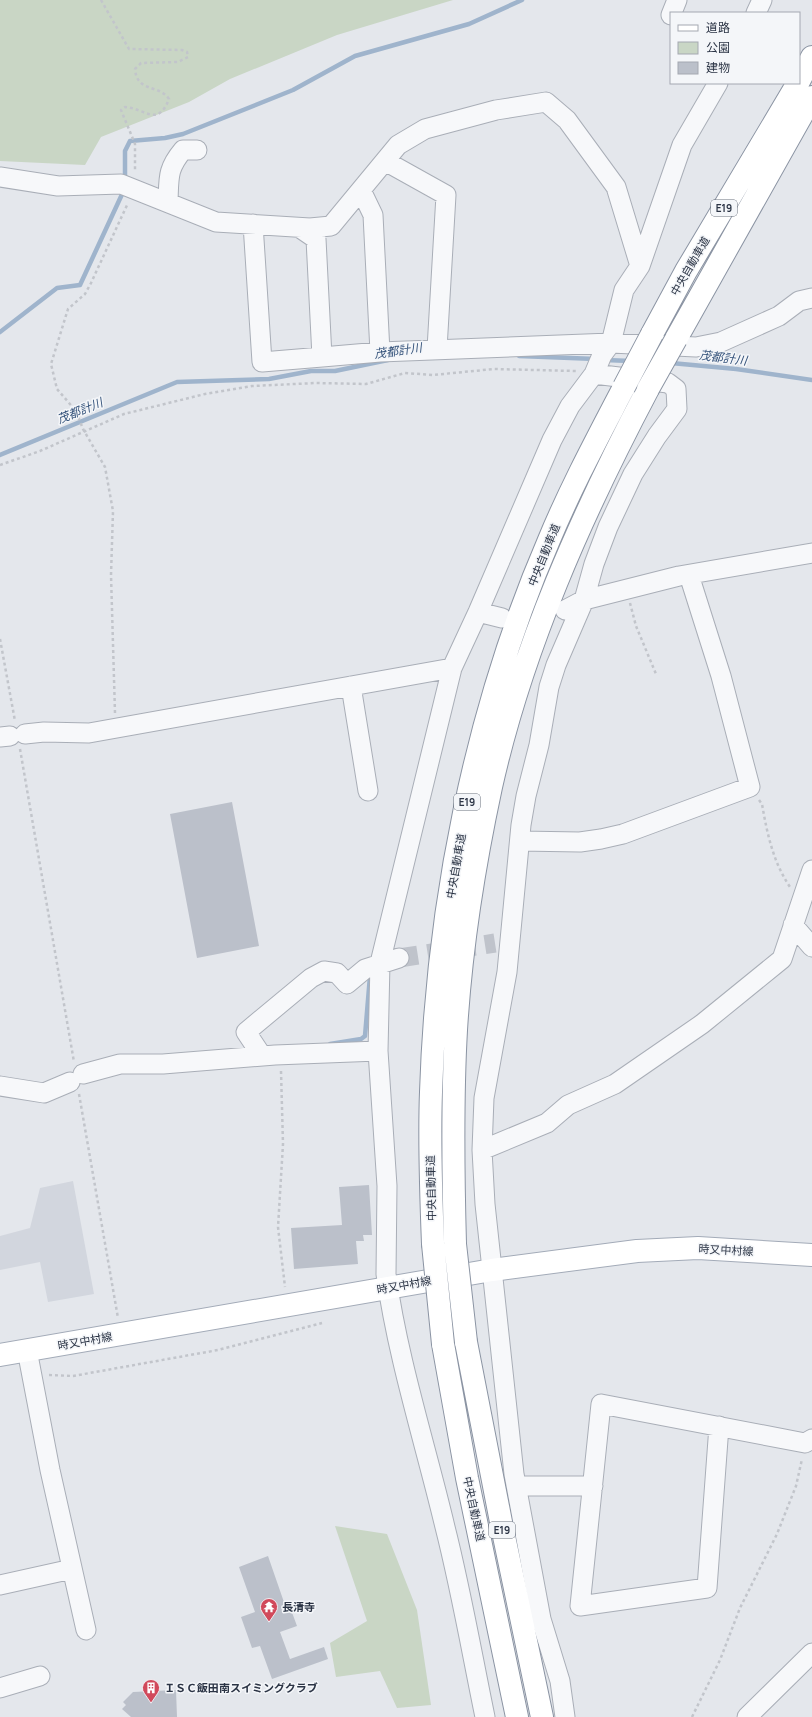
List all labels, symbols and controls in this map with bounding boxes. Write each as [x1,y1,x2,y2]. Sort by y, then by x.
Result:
legend [670,12,800,84]
text: 道路 [706,19,730,36]
text: 公園 [706,39,730,56]
text: 建物 [706,59,730,76]
road number: E19 [711,200,737,216]
street label: 中央自動車道 [667,233,713,298]
water label: 茂都計川 [373,338,425,362]
water label: 茂都計川 [698,346,750,369]
water label: 茂都計川 [54,393,107,427]
street label: 中央自動車道 [524,521,563,588]
road number: E19 [454,794,480,810]
street label: 中央自動車道 [442,832,469,900]
street label: 中央自動車道 [422,1155,439,1221]
street label: 時又中村線 [698,1241,754,1258]
street label: 時又中村線 [376,1272,432,1297]
street label: 時又中村線 [57,1328,113,1353]
street label: 中央自動車道 [460,1475,489,1543]
road number: E19 [489,1522,515,1538]
temple icon: 長清寺 [259,1597,279,1622]
place label: 長清寺 [282,1599,315,1614]
building icon: ＩＳＣ飯田南スイミングクラブ [141,1678,161,1703]
place label: ＩＳＣ飯田南スイミングクラブ [164,1680,318,1695]

